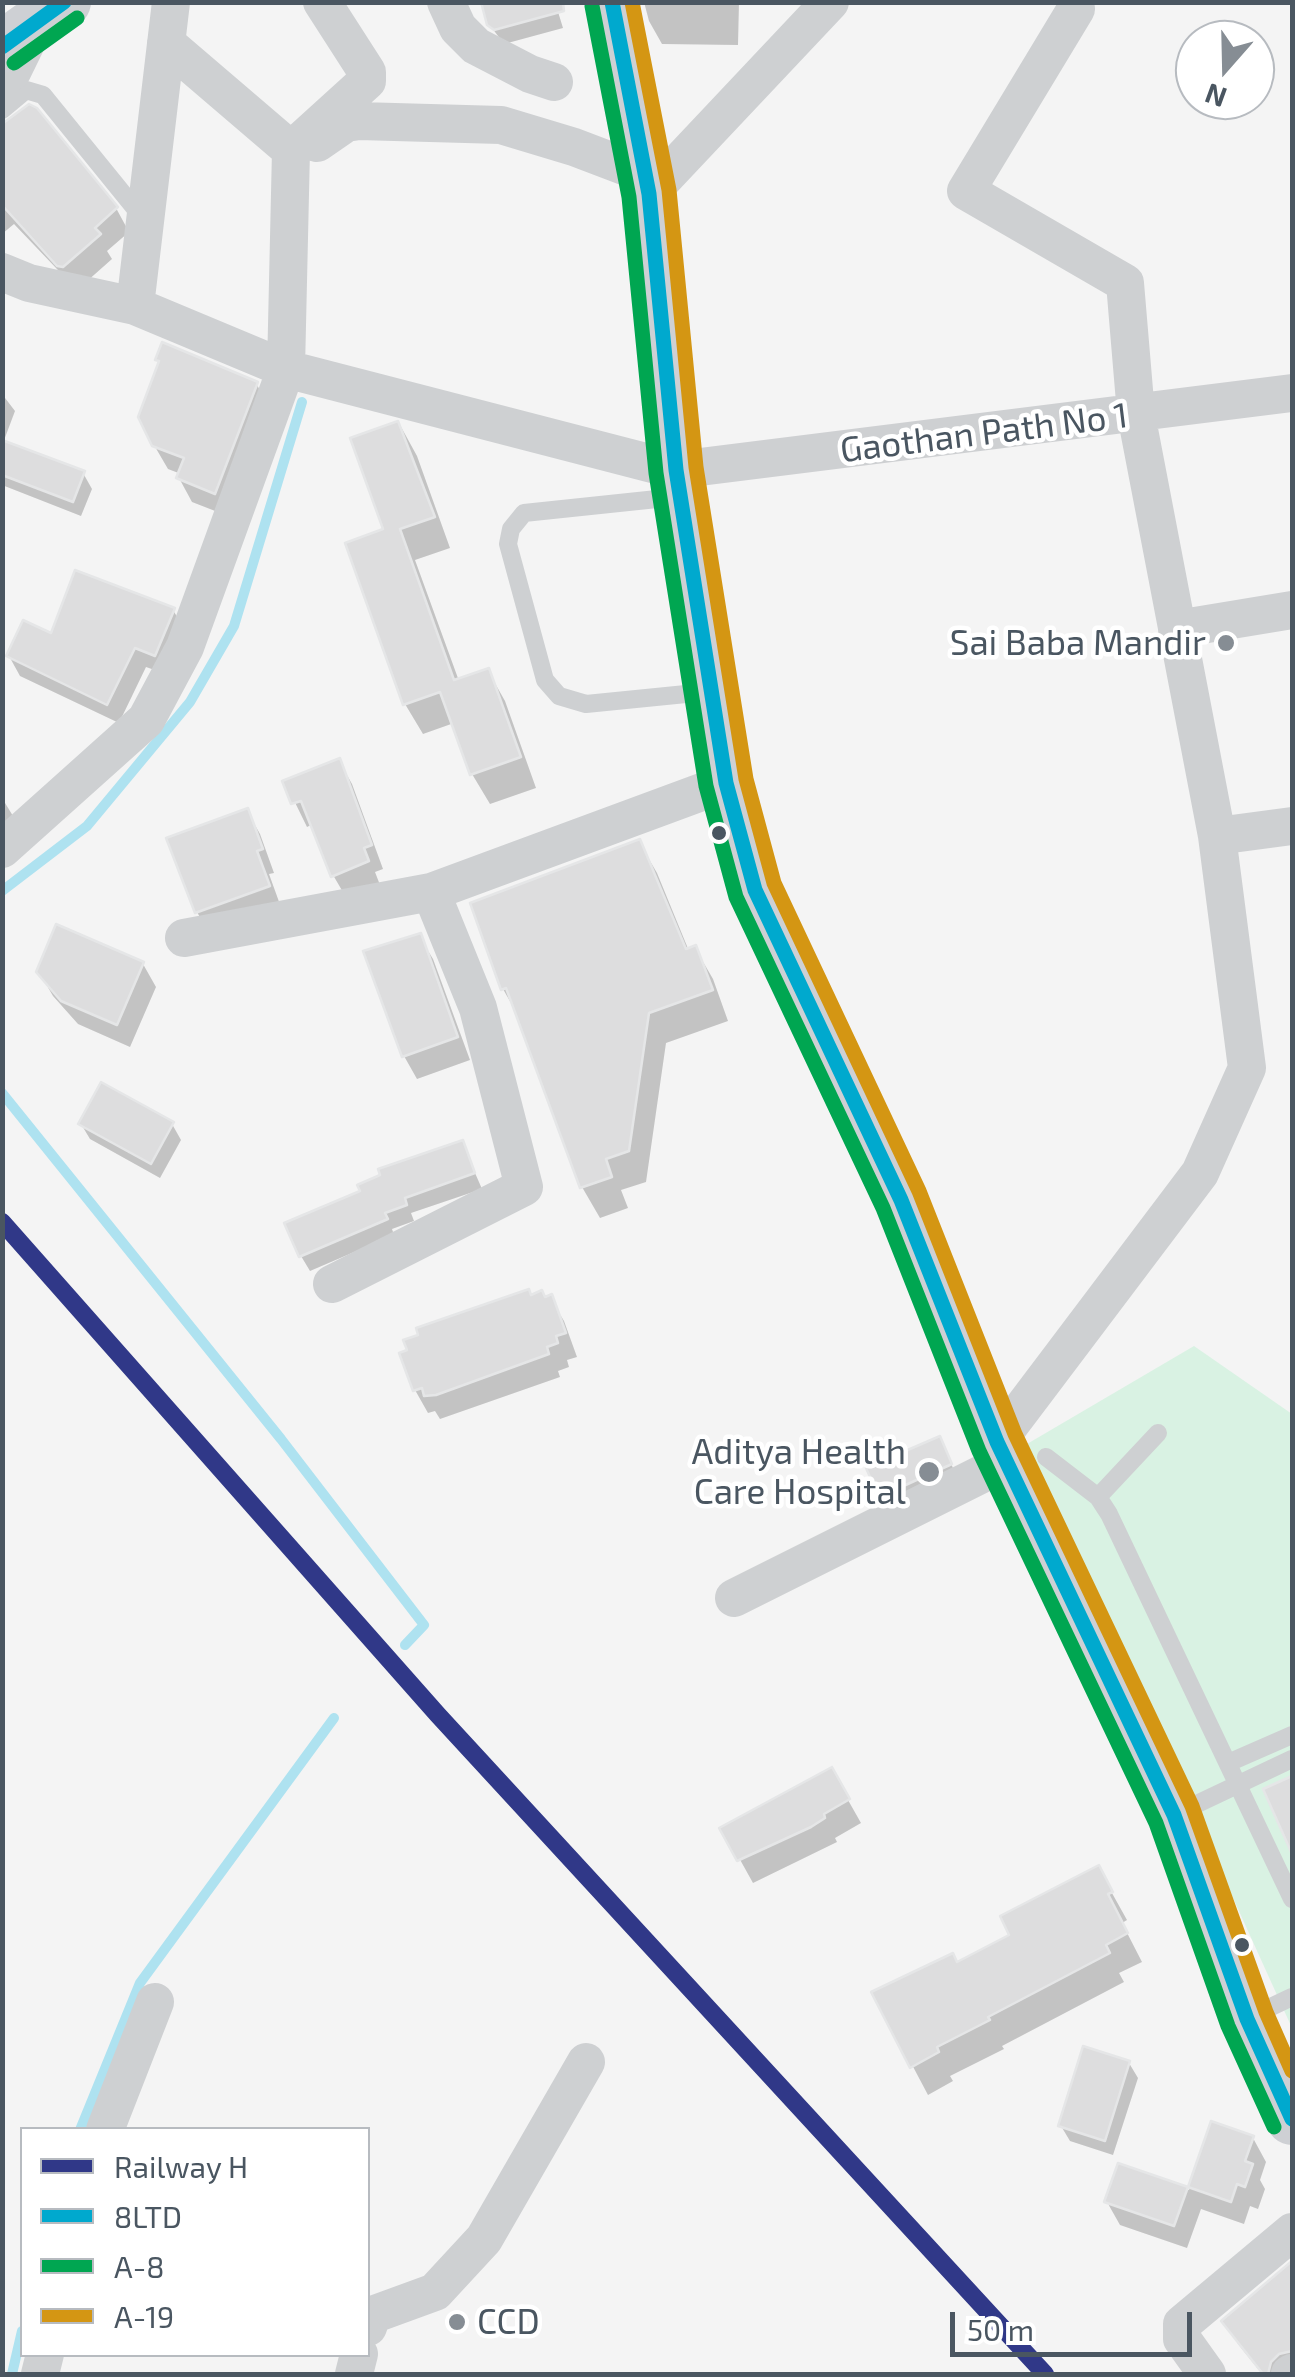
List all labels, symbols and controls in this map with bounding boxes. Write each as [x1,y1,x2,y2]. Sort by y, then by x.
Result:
north arrow [1175,20,1275,120]
text: N [1200,77,1231,116]
street label: Gaothan Path No 1 [838,395,1130,471]
place label: Sai Baba Mandir [950,622,1206,664]
marker: Sai Baba Mandir [1215,632,1237,654]
unlabelled marker [709,823,729,843]
place label: Aditya Health Care Hospital [692,1431,906,1513]
marker: Aditya Health Care Hospital [916,1459,942,1485]
unlabelled marker [1232,1935,1252,1955]
legend [20,2127,370,2357]
text: Railway H [114,2148,248,2184]
text: 8LTD [114,2198,182,2234]
text: A-8 [114,2248,164,2284]
scale bar [955,2292,1198,2354]
text: A-19 [114,2298,174,2334]
place label: CCD [477,2301,540,2343]
marker: CCD [446,2311,468,2333]
text: 50 m [967,2311,1034,2347]

